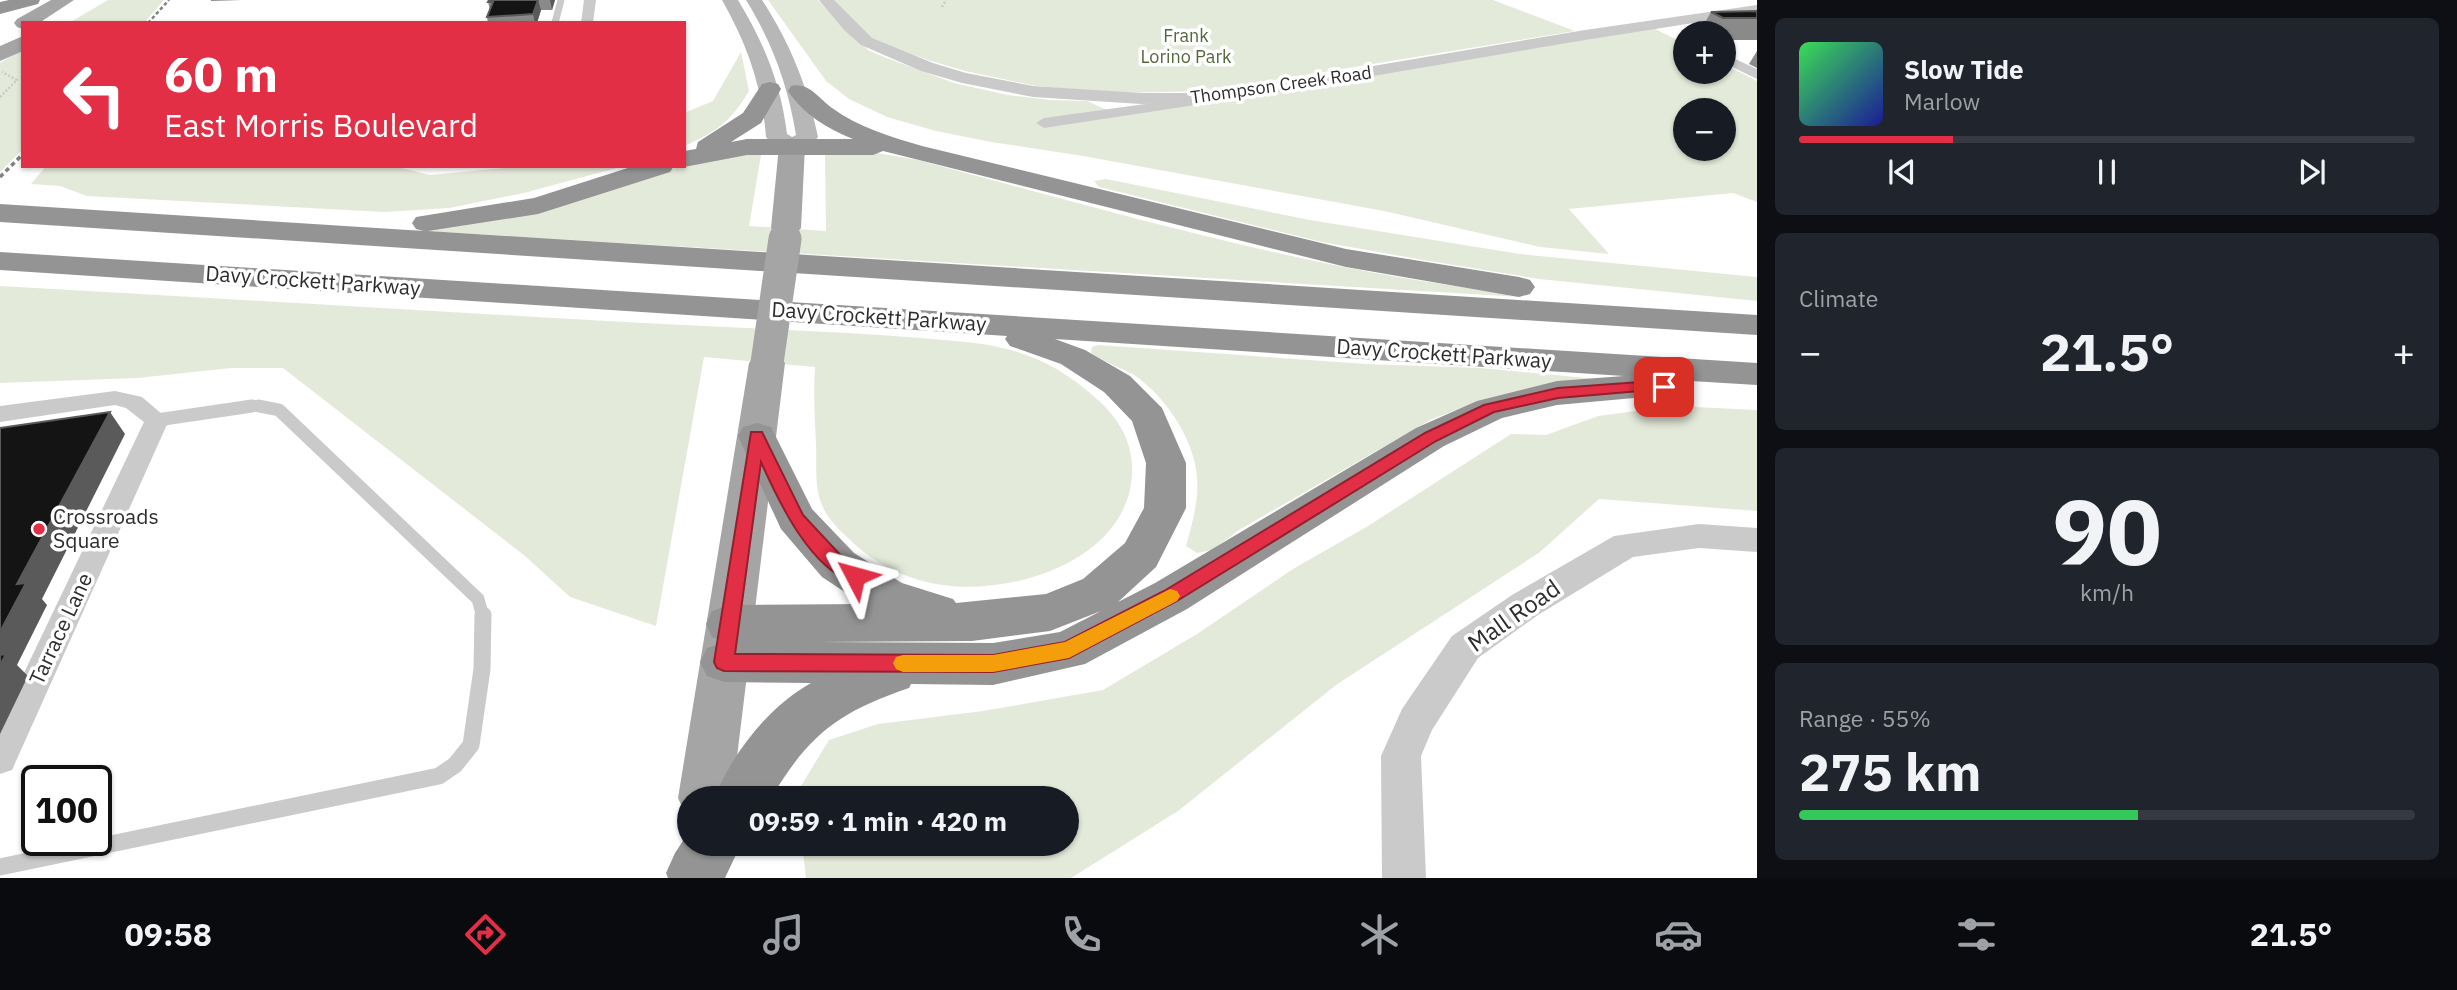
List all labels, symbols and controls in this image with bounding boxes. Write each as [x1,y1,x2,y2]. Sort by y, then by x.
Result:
map controls [1673,21,1736,161]
button: + [1673,21,1736,84]
park label: Frank Lorino Park [1140,24,1232,68]
text: 60 m [164,42,278,105]
icon: left [49,49,140,140]
text: Slow Tide [1904,52,2024,86]
street label: Thompson Creek Road [1189,60,1373,109]
text: Marlow [1904,86,1980,116]
button: − [1673,98,1736,161]
text: East Morris Boulevard [164,104,478,146]
icon: previous [1883,153,1921,191]
icon: pause [2088,153,2126,191]
icon: next [2293,153,2331,191]
street label: Davy Crockett Parkway [205,259,422,302]
text: Climate [1799,283,1878,313]
street label: Davy Crockett Parkway [771,295,988,338]
text: 21.5° [2040,318,2174,385]
text: − [1799,327,1822,376]
text: + [2392,327,2415,376]
street label: Davy Crockett Parkway [1336,332,1553,375]
pin [1634,357,1694,417]
icon: arrive [1645,368,1683,406]
text: 90 [2052,472,2162,590]
place label: Crossroads Square [53,502,159,554]
marker: Crossroads Square [31,521,47,537]
position arrow [818,539,892,613]
street label: Tarrace Lane [22,568,98,689]
street label: Mall Road [1461,572,1566,659]
text: km/h [2080,577,2134,607]
text: Range · 55% [1799,703,1931,733]
text: 275 km [1799,738,1981,805]
speed limit sign: 100 [21,765,112,856]
text: 09:59 · 1 min · 420 m [749,804,1007,838]
icon: directions [461,910,510,959]
icon: music [759,910,808,959]
icon: phone [1057,910,1106,959]
icon: climate [1355,910,1404,959]
icon: car [1654,910,1703,959]
icon: filters [1952,910,2001,959]
text: 09:58 [125,913,212,955]
text: 21.5° [2250,913,2332,955]

